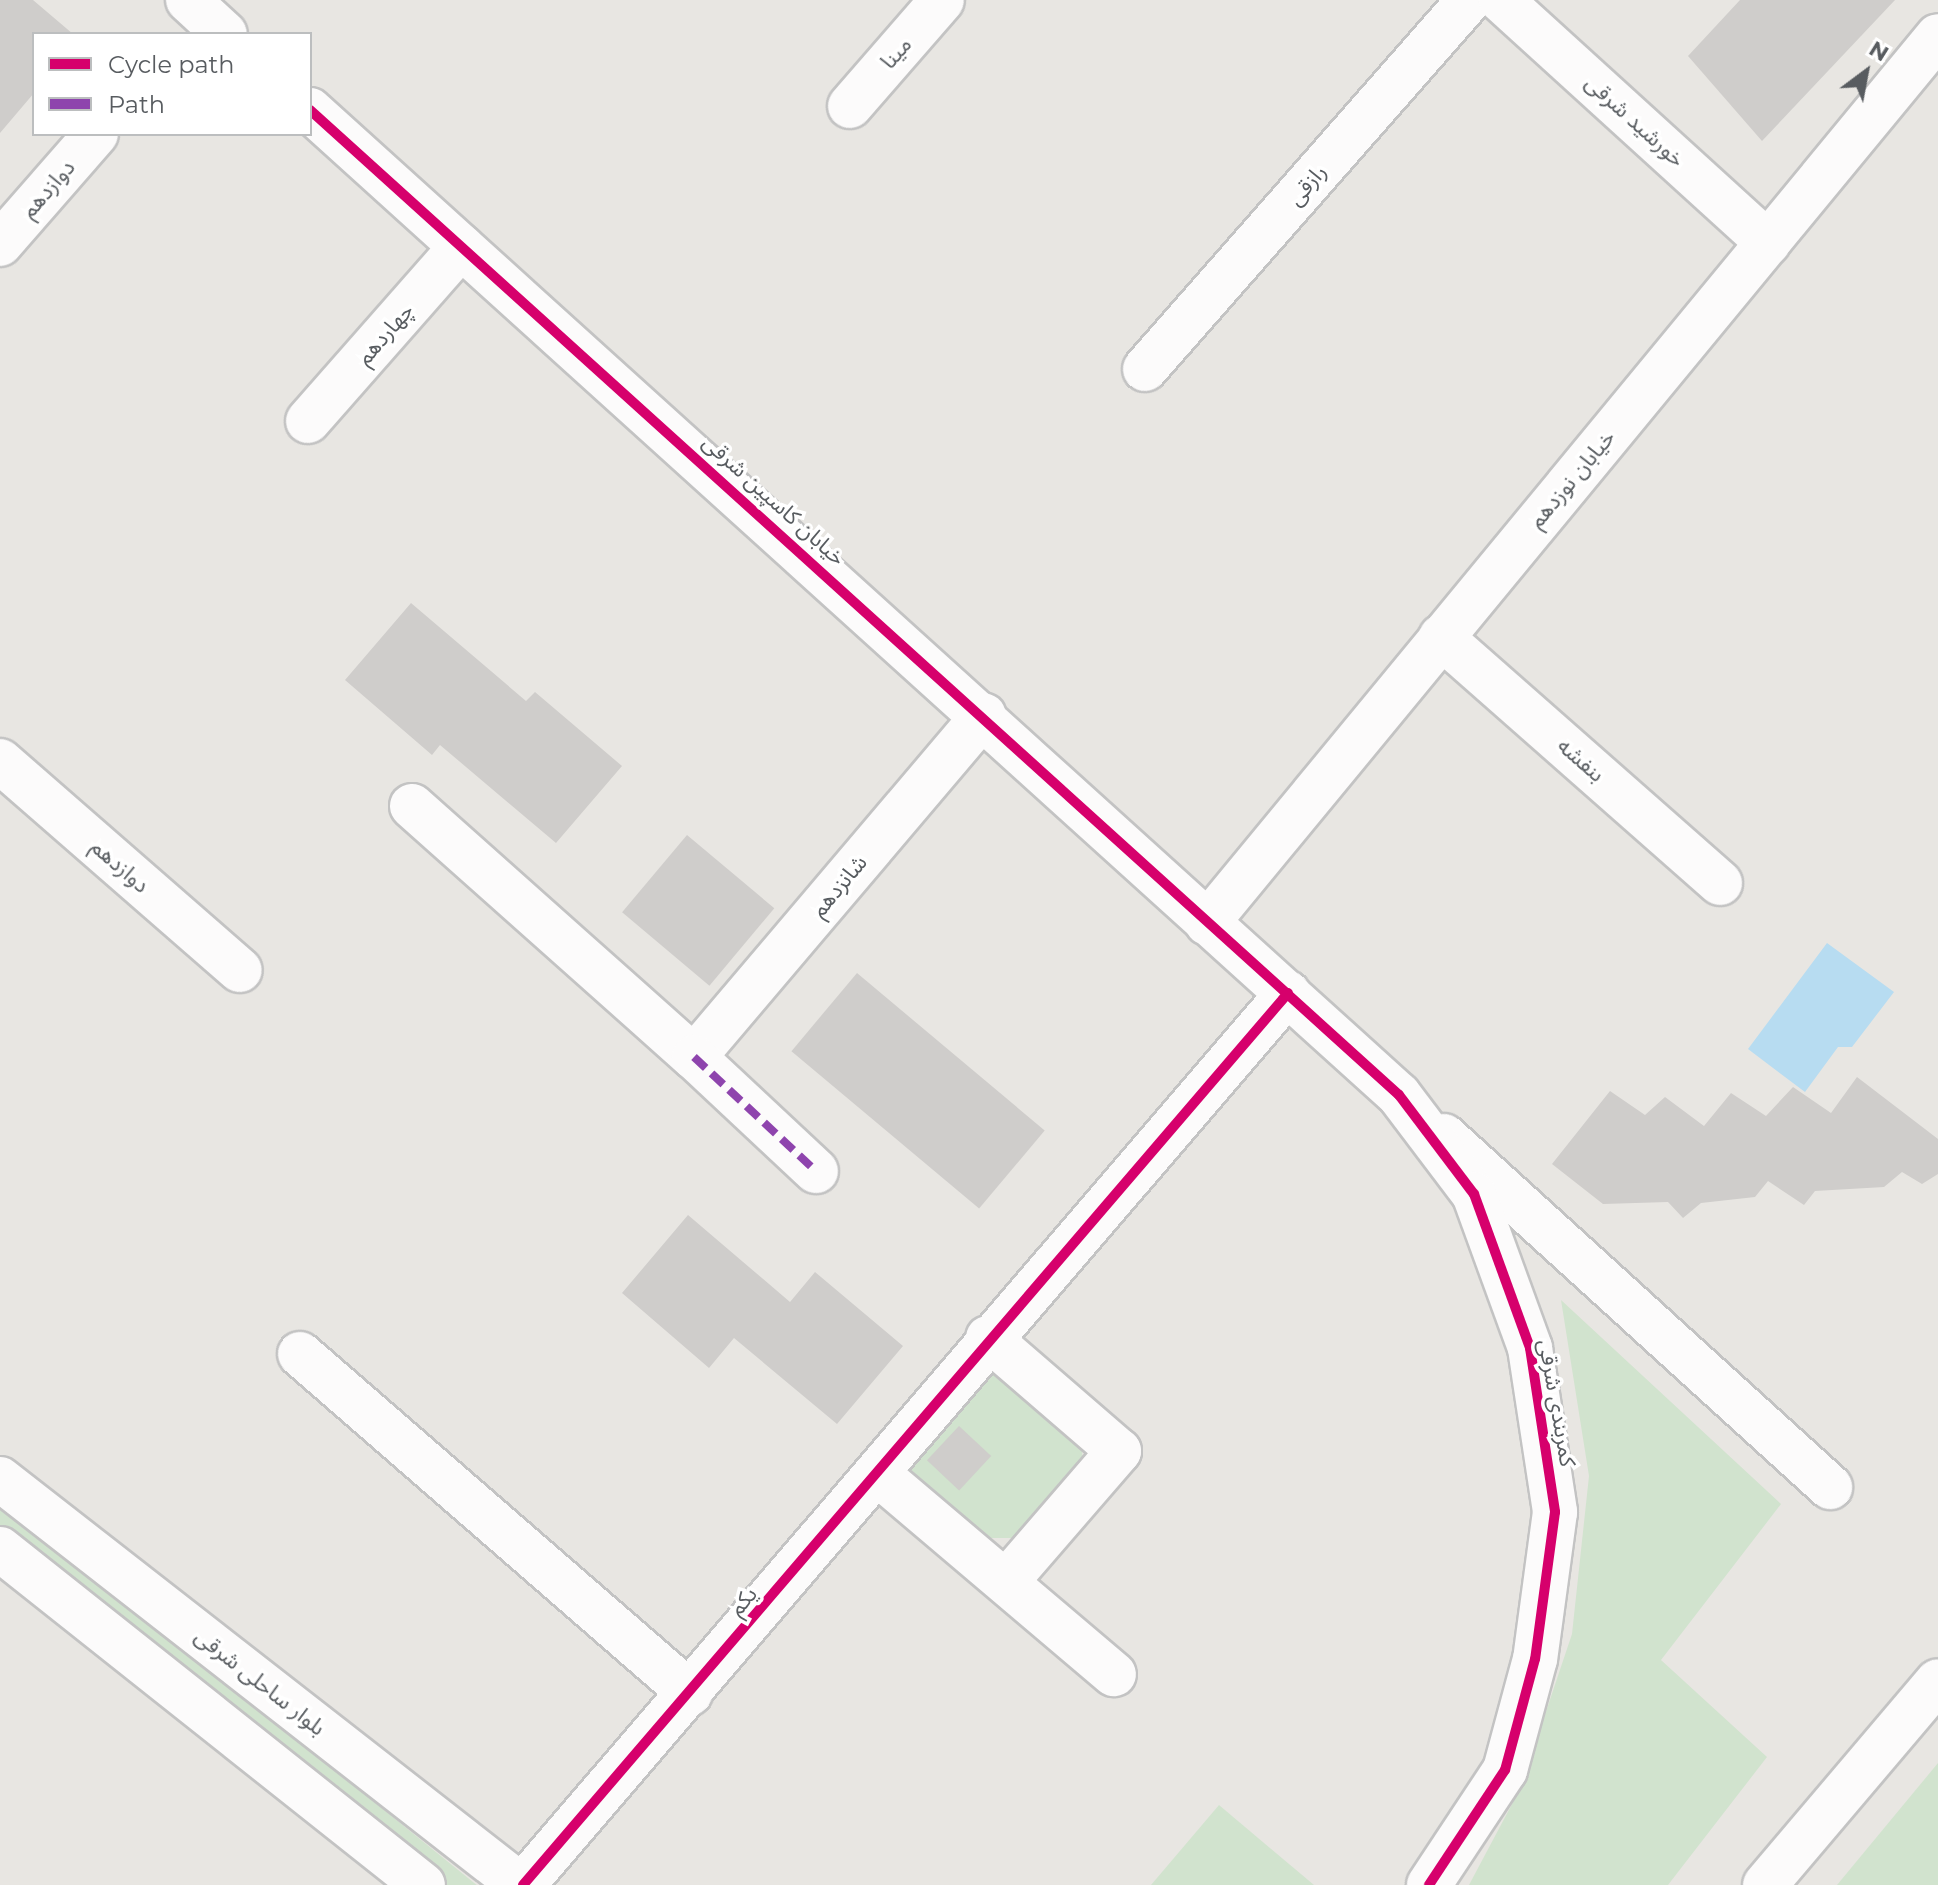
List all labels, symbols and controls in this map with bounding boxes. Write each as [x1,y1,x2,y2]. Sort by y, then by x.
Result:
legend [32,32,312,136]
street label: مینا [875,32,917,74]
north arrow [1826,32,1906,112]
text: N [1864,35,1894,67]
text: Cycle path [108,50,235,79]
street label: خورشید شرقی [1580,69,1690,173]
text: Path [108,90,165,119]
street label: دوازدهم [16,155,80,223]
street label: رازقی [1282,159,1332,211]
street label: چهاردهم [351,298,419,370]
street label: خیابان نوزدهم [1523,425,1621,533]
street label: خیابان کاسپین شرقی [697,429,851,571]
street label: بنفشه [1552,732,1610,788]
street label: دوازدهم [86,834,154,898]
street label: شانزدهم [805,850,873,922]
street label: کمربندی شرقی [1533,1337,1581,1469]
street label: یکم [723,1581,763,1621]
street label: بلوار ساحلی شرقی [189,1623,331,1741]

